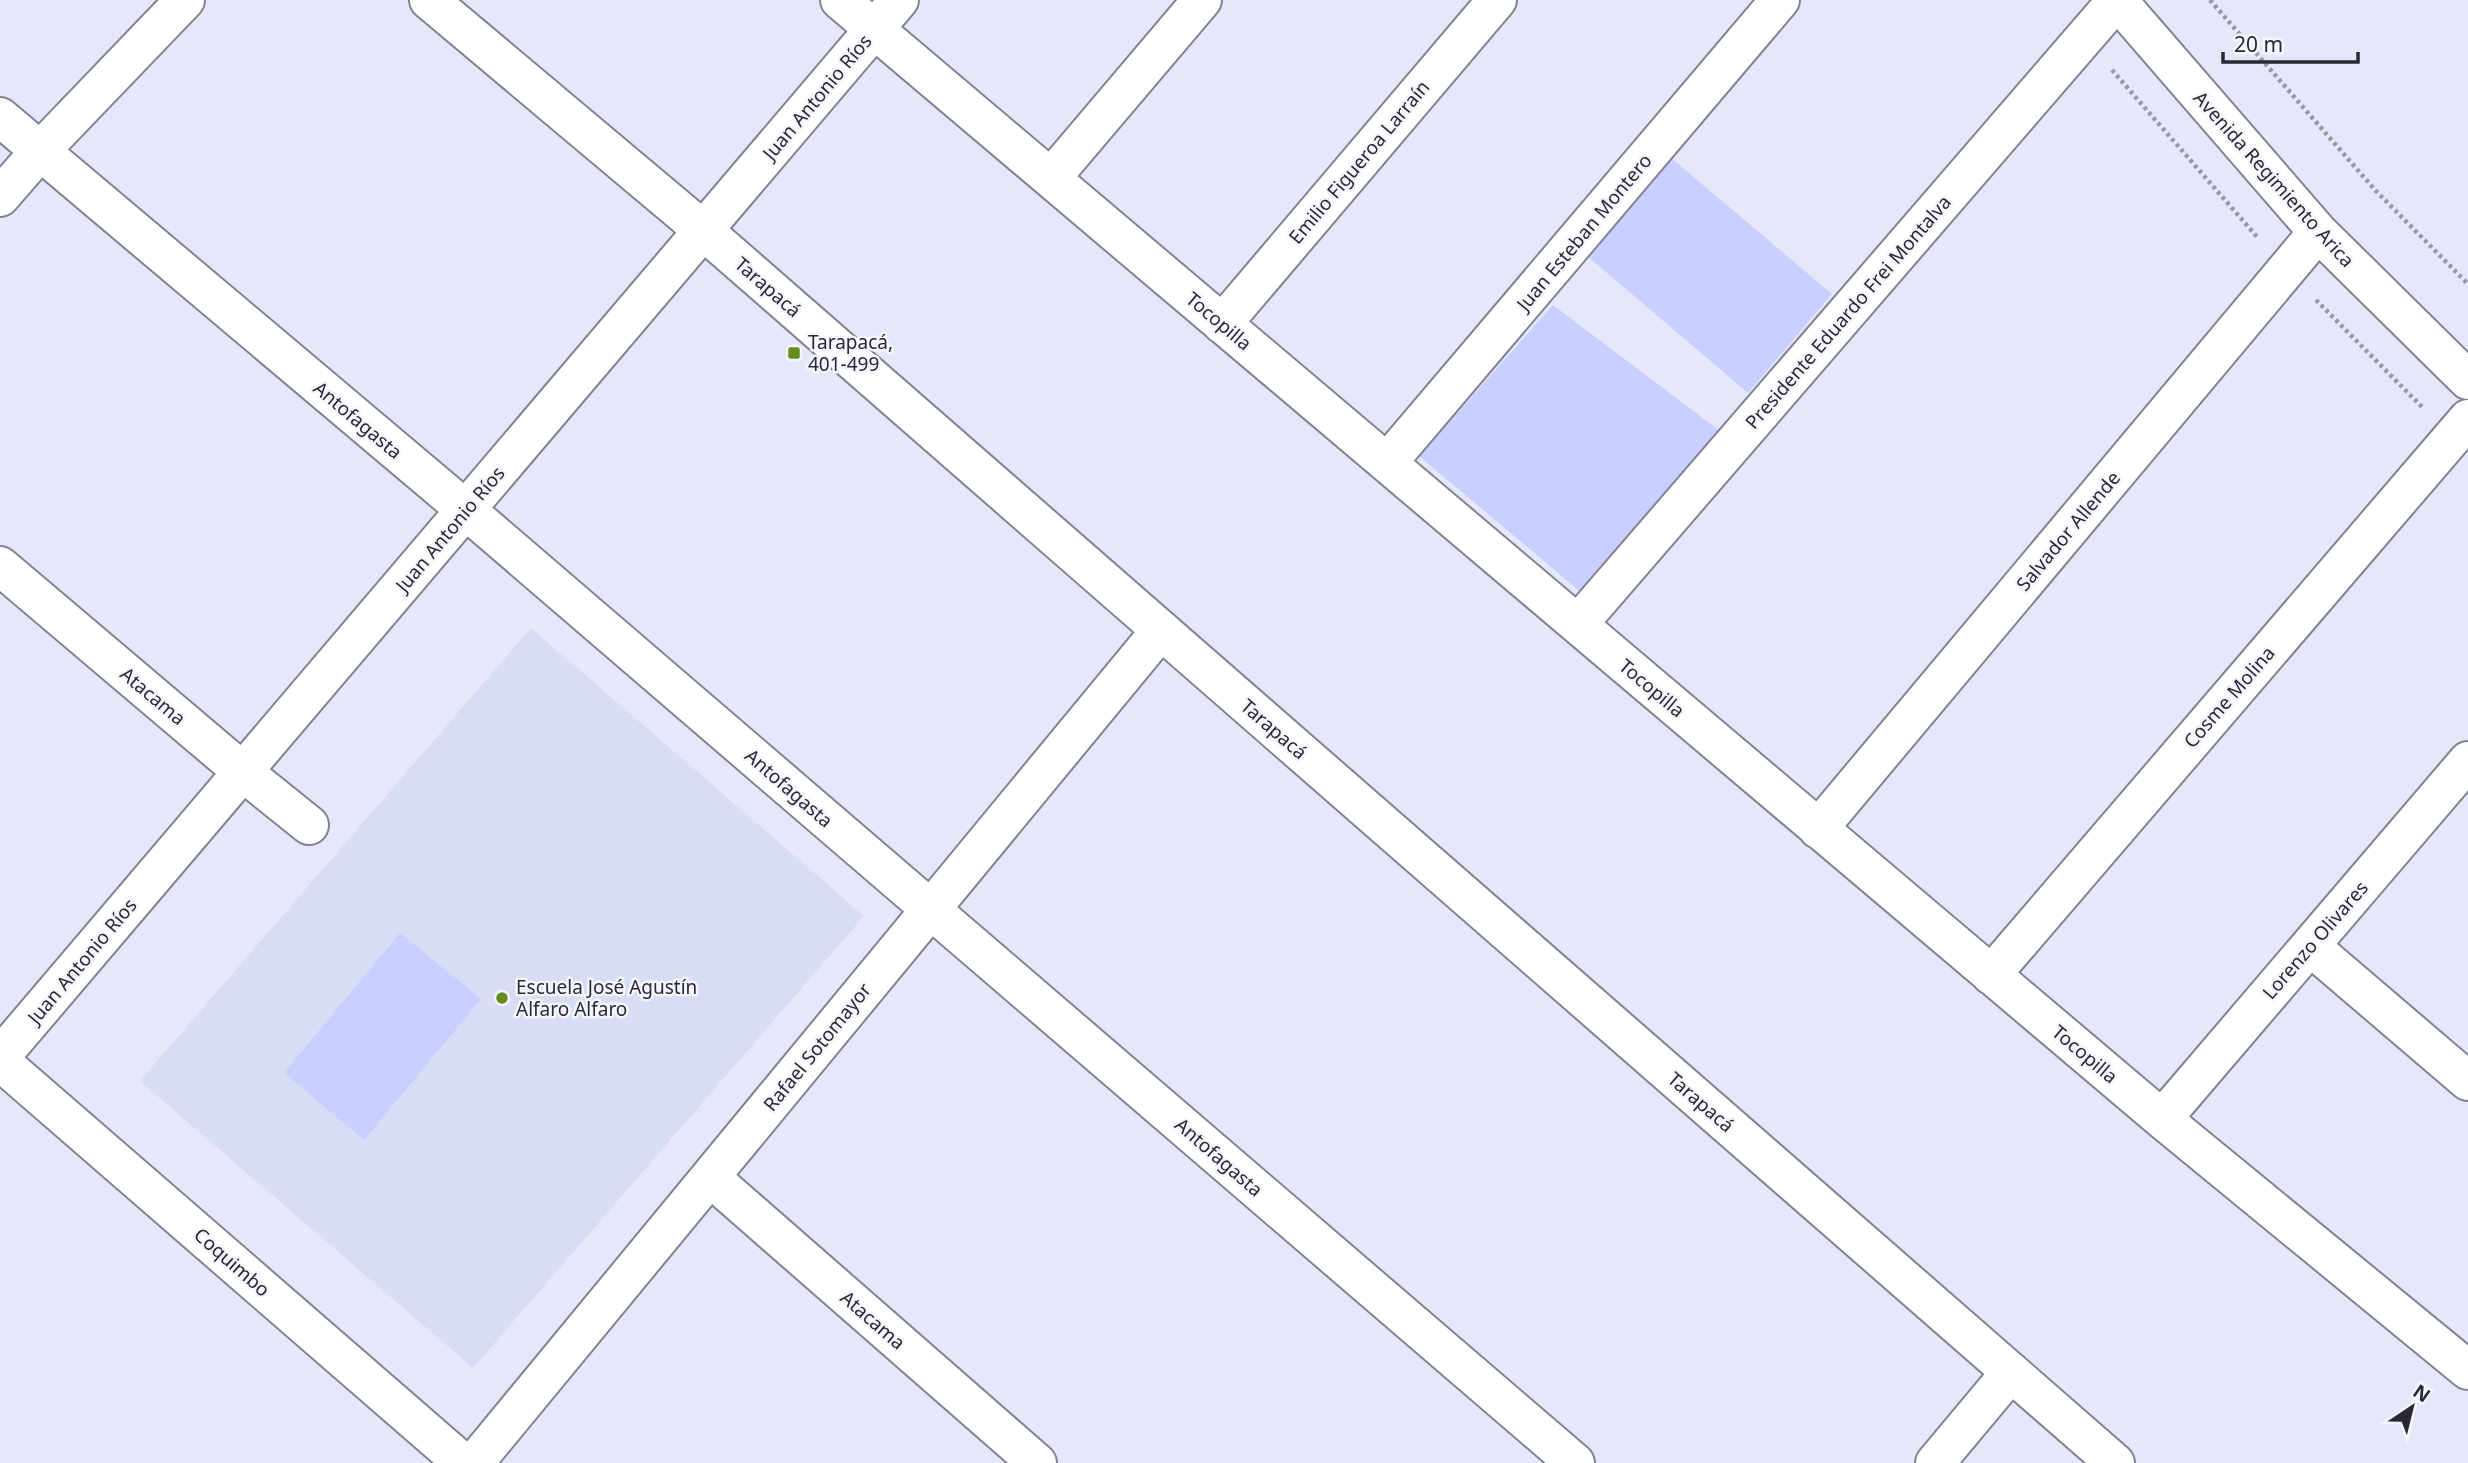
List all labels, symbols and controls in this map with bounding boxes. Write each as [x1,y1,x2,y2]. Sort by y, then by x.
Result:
scale bar [2223,21,2358,65]
street label: Juan Antonio Ríos [755,29,877,167]
text: 20 m [2234,30,2283,58]
street label: Emilio Figueroa Larraín [1283,75,1435,249]
street label: Avenida Regimiento Arica [2188,85,2360,273]
street label: Juan Esteban Montero [1509,148,1657,318]
street label: Presidente Eduardo Frei Montalva [1739,190,1957,434]
street label: Tarapacá [729,251,807,323]
street label: Tocopilla [1181,286,1257,356]
place label: Tarapacá, 401-499 [808,329,893,377]
marker: Tarapacá, 401-499 [786,345,802,361]
street label: Antofagasta [308,375,408,465]
street label: Juan Antonio Ríos [388,461,510,599]
street label: Salvador Allende [2010,466,2126,596]
street label: Cosme Molina [2178,641,2280,753]
street label: Tocopilla [1614,653,1690,723]
street label: Atacama [115,661,191,731]
street label: Tarapacá [1235,693,1313,765]
street label: Antofagasta [740,743,838,833]
street label: Lorenzo Olivares [2256,875,2374,1005]
street label: Juan Antonio Ríos [20,893,142,1031]
place label: Escuela José Agustín Alfaro Alfaro [516,974,697,1022]
street label: Rafael Sotomayor [757,977,877,1117]
marker: Escuela José Agustín Alfaro Alfaro [494,990,510,1006]
street label: Tocopilla [2047,1019,2123,1089]
street label: Tarapacá [1662,1066,1740,1138]
street label: Antofagasta [1170,1112,1268,1202]
street label: Coquimbo [188,1222,276,1302]
street label: Atacama [835,1285,911,1355]
north arrow [2377,1372,2447,1442]
text: N [2408,1378,2436,1408]

